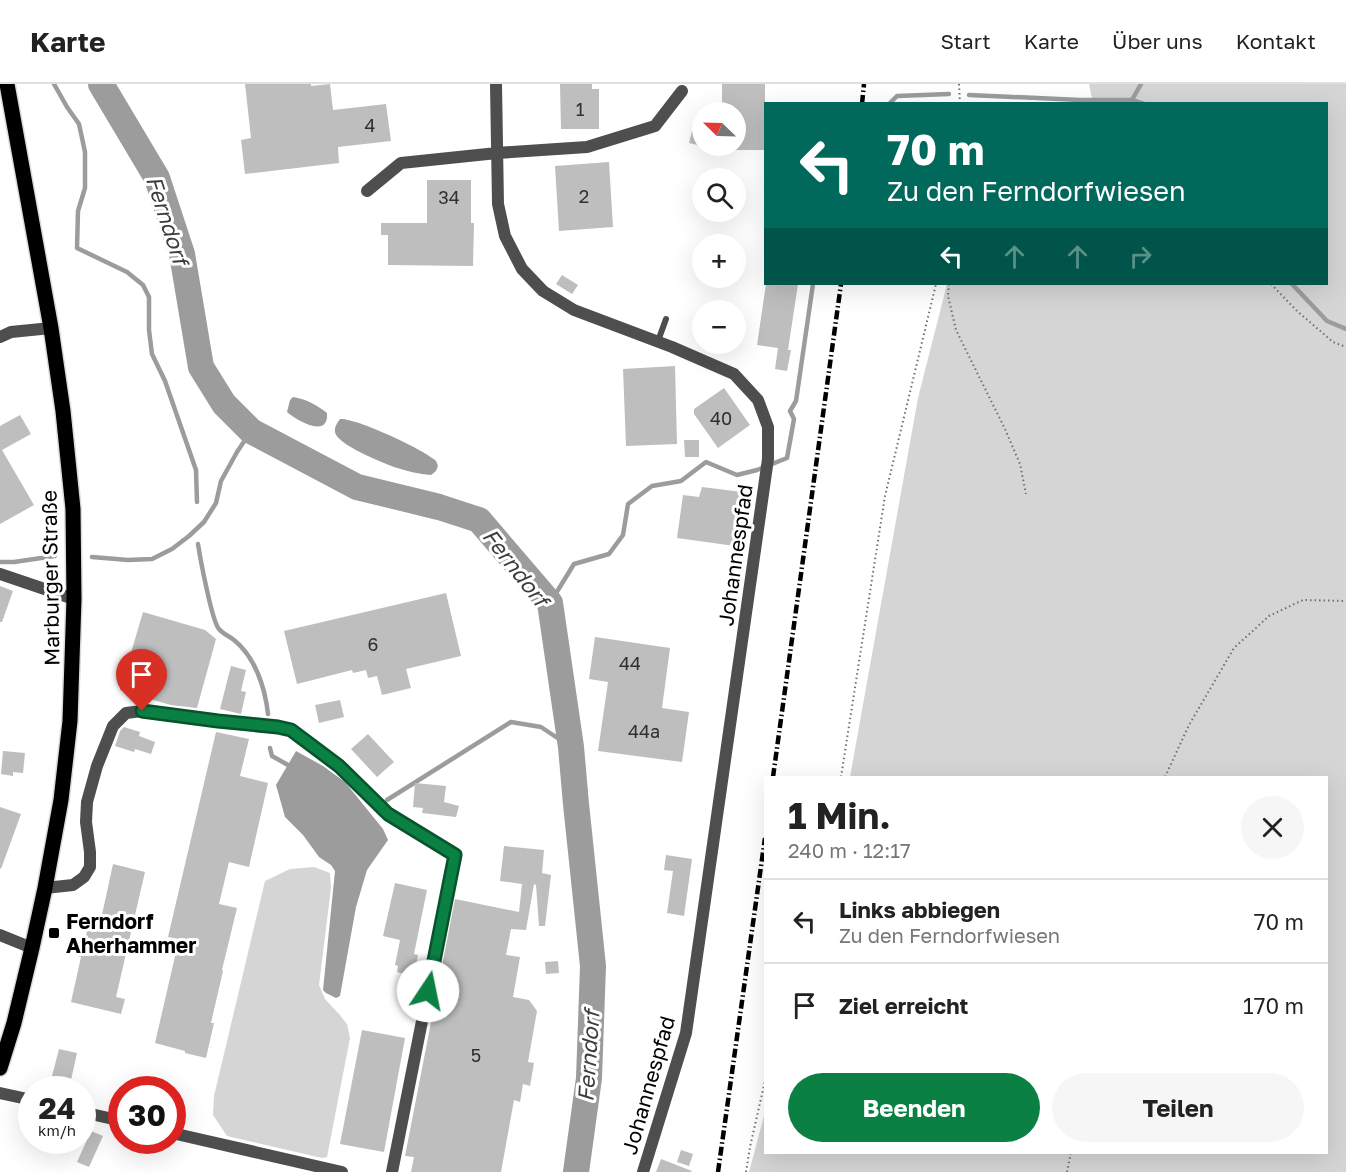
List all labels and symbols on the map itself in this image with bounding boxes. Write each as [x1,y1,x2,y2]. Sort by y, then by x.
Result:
house number: 1 [576,98,585,120]
north arrow [692,102,746,156]
house number: 4 [365,114,376,136]
water label: Ferndorf [141,172,196,271]
house number: 2 [579,185,589,207]
house number: 34 [438,186,460,208]
house number: 40 [710,407,732,429]
street label: Johannespfad [712,482,758,628]
street label: Marburger Straße [35,490,65,666]
water label: Ferndorf [477,523,557,614]
house number: 6 [368,633,378,655]
pin [116,649,167,711]
house number: 44 [619,652,641,674]
house number: 44a [628,720,660,742]
place label: Ferndorf Aherhammer [66,908,196,958]
marker: Ferndorf Aherhammer [47,926,61,940]
position arrow [396,959,460,1023]
water label: Ferndorf [571,1005,605,1103]
street label: Johannespfad [616,1013,680,1157]
house number: 5 [471,1044,481,1066]
speed limit sign: 30 [108,1076,186,1154]

